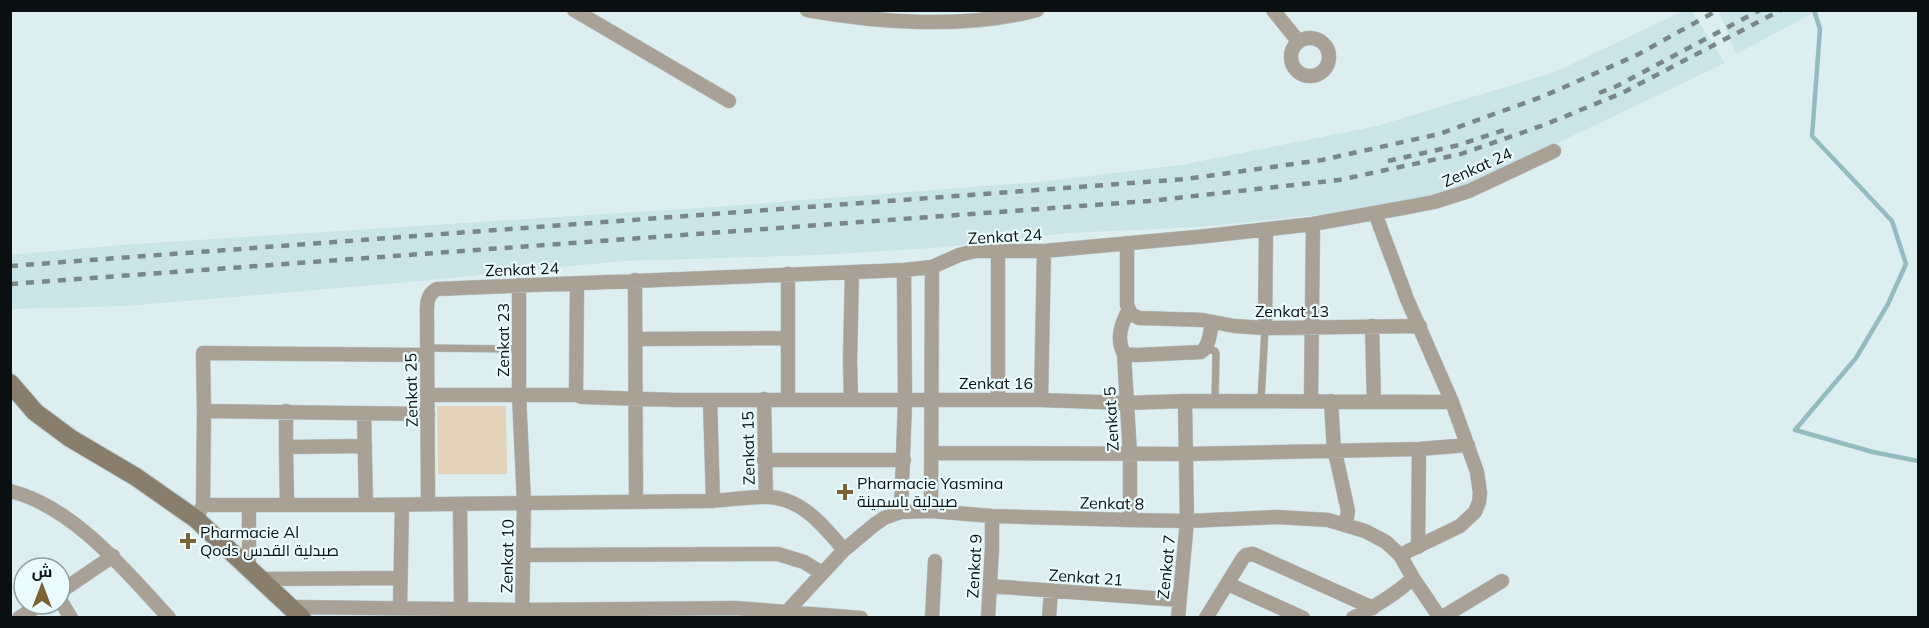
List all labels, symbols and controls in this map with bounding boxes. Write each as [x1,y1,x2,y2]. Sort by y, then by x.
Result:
street label: Zenkat 24 [1439,143,1515,191]
street label: Zenkat 24 [967,224,1043,248]
street label: Zenkat 24 [485,258,560,280]
street label: Zenkat 13 [1255,301,1329,321]
street label: Zenkat 23 [493,303,513,377]
street label: Zenkat 25 [400,353,422,427]
street label: Zenkat 16 [959,373,1033,393]
street label: Zenkat 5 [1099,386,1123,452]
street label: Zenkat 15 [737,411,759,485]
place label: Pharmacie Yasmina صيدلية ياسمينة [857,473,1003,511]
marker: Pharmacie Yasmina صيدلية ياسمينة [838,485,852,499]
street label: Zenkat 8 [1080,492,1144,514]
street label: Zenkat 10 [496,519,518,593]
place label: Pharmacie Al Qods صبدلية القدس [200,522,339,561]
street label: Zenkat 9 [962,533,986,599]
marker: Pharmacie Al Qods صبدلية القدس [181,534,195,548]
street label: Zenkat 7 [1153,534,1179,600]
north arrow [12,556,72,616]
text: ش [32,561,52,581]
street label: Zenkat 21 [1048,564,1124,590]

